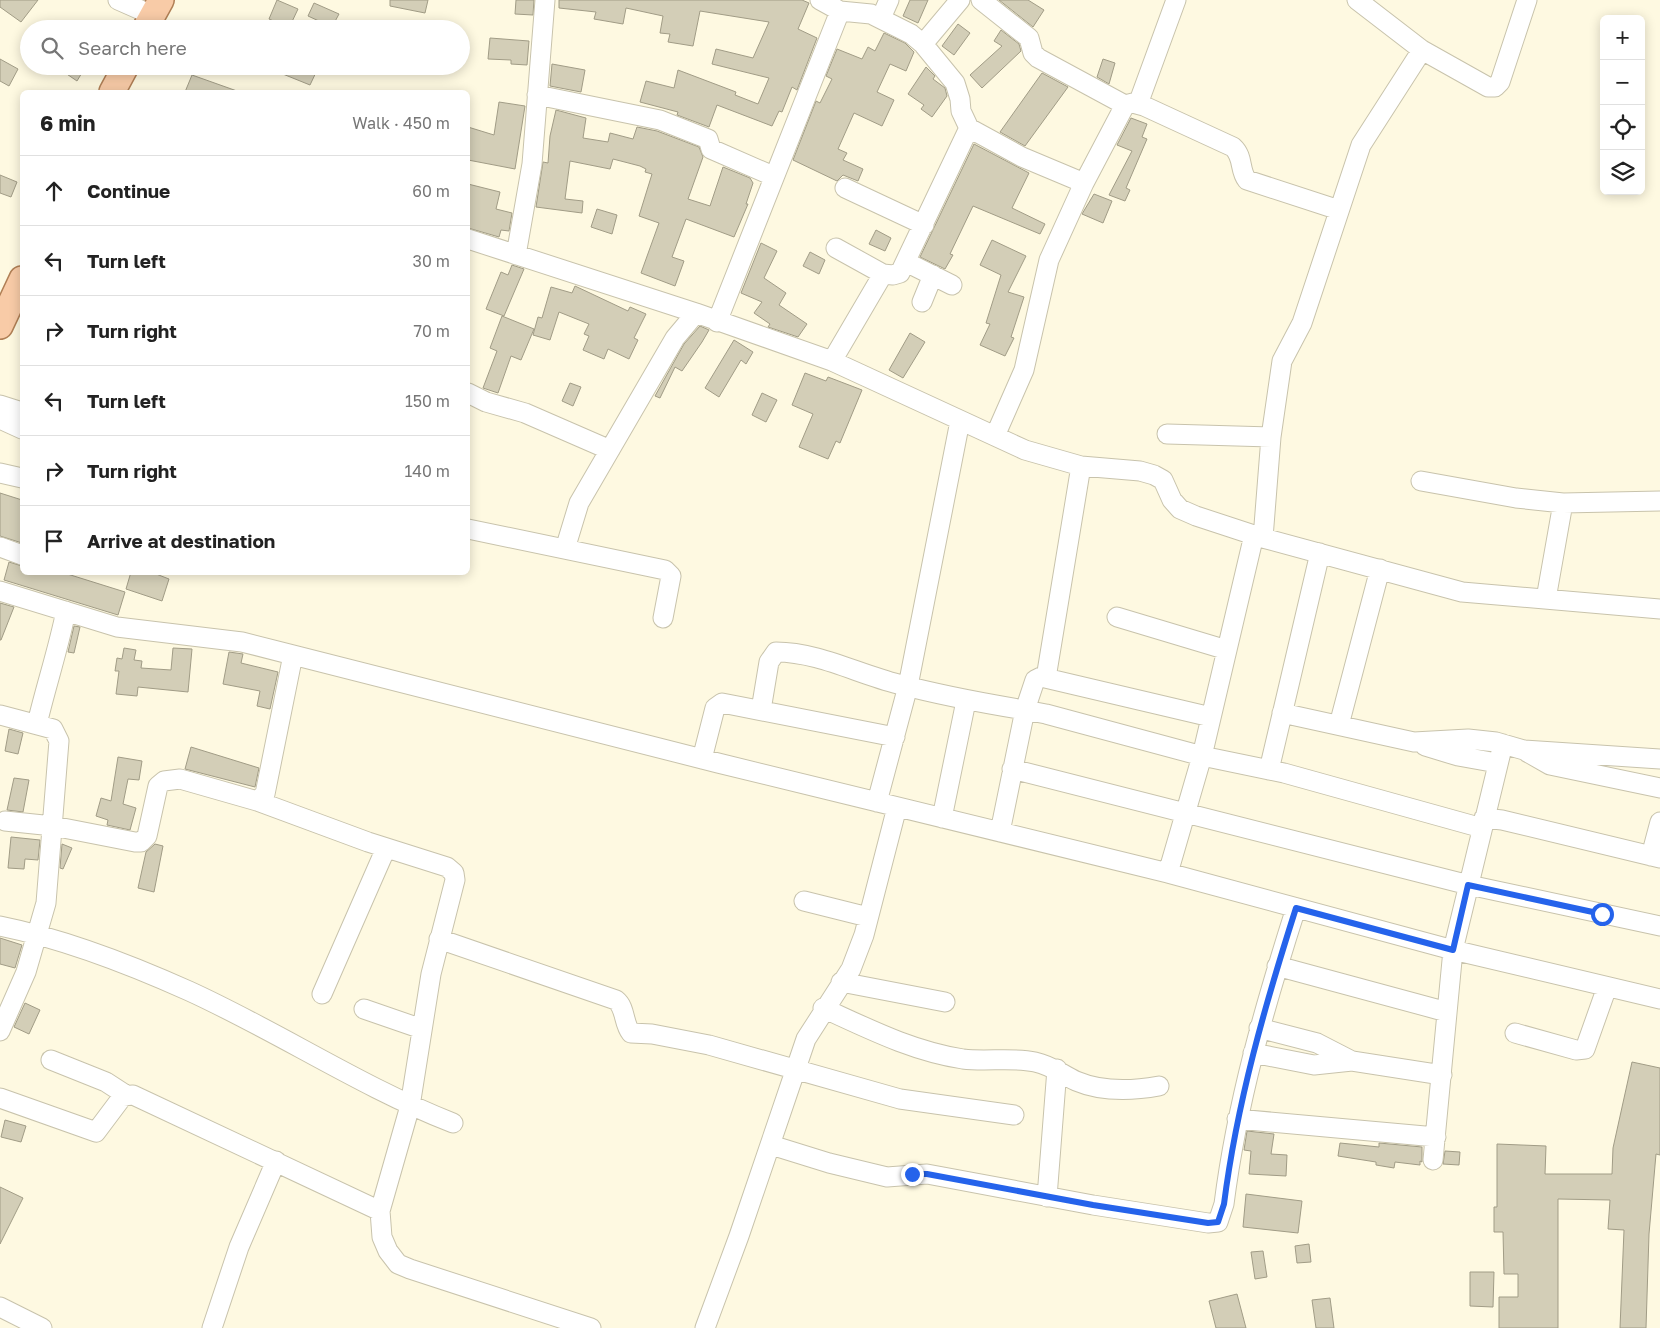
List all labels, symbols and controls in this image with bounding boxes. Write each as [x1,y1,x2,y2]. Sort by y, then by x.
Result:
map controls [1600,15,1645,195]
button: + [1600,15,1645,60]
search box [20,20,470,75]
icon: search [38,34,66,62]
text: Search here [78,36,187,59]
button: − [1600,60,1645,105]
button: locate [1600,105,1645,150]
text: 6 min [40,110,95,136]
text: Walk · 450 m [352,113,450,133]
button: layers [1600,150,1645,195]
icon: ahead [40,177,68,205]
text: Continue [87,179,170,202]
text: 60 m [412,181,450,201]
icon: left [40,247,68,275]
text: Turn left [87,249,166,272]
text: 30 m [413,251,450,271]
icon: right [40,317,68,345]
text: Turn right [87,319,177,342]
text: 70 m [413,321,450,341]
icon: left [40,387,68,415]
text: Turn left [87,389,166,412]
text: 150 m [405,391,450,411]
icon: right [40,457,68,485]
text: Turn right [87,459,177,482]
text: 140 m [404,461,450,481]
icon: arrive [40,527,68,555]
text: Arrive at destination [87,529,275,552]
route start [1591,903,1614,926]
route end [901,1163,924,1186]

